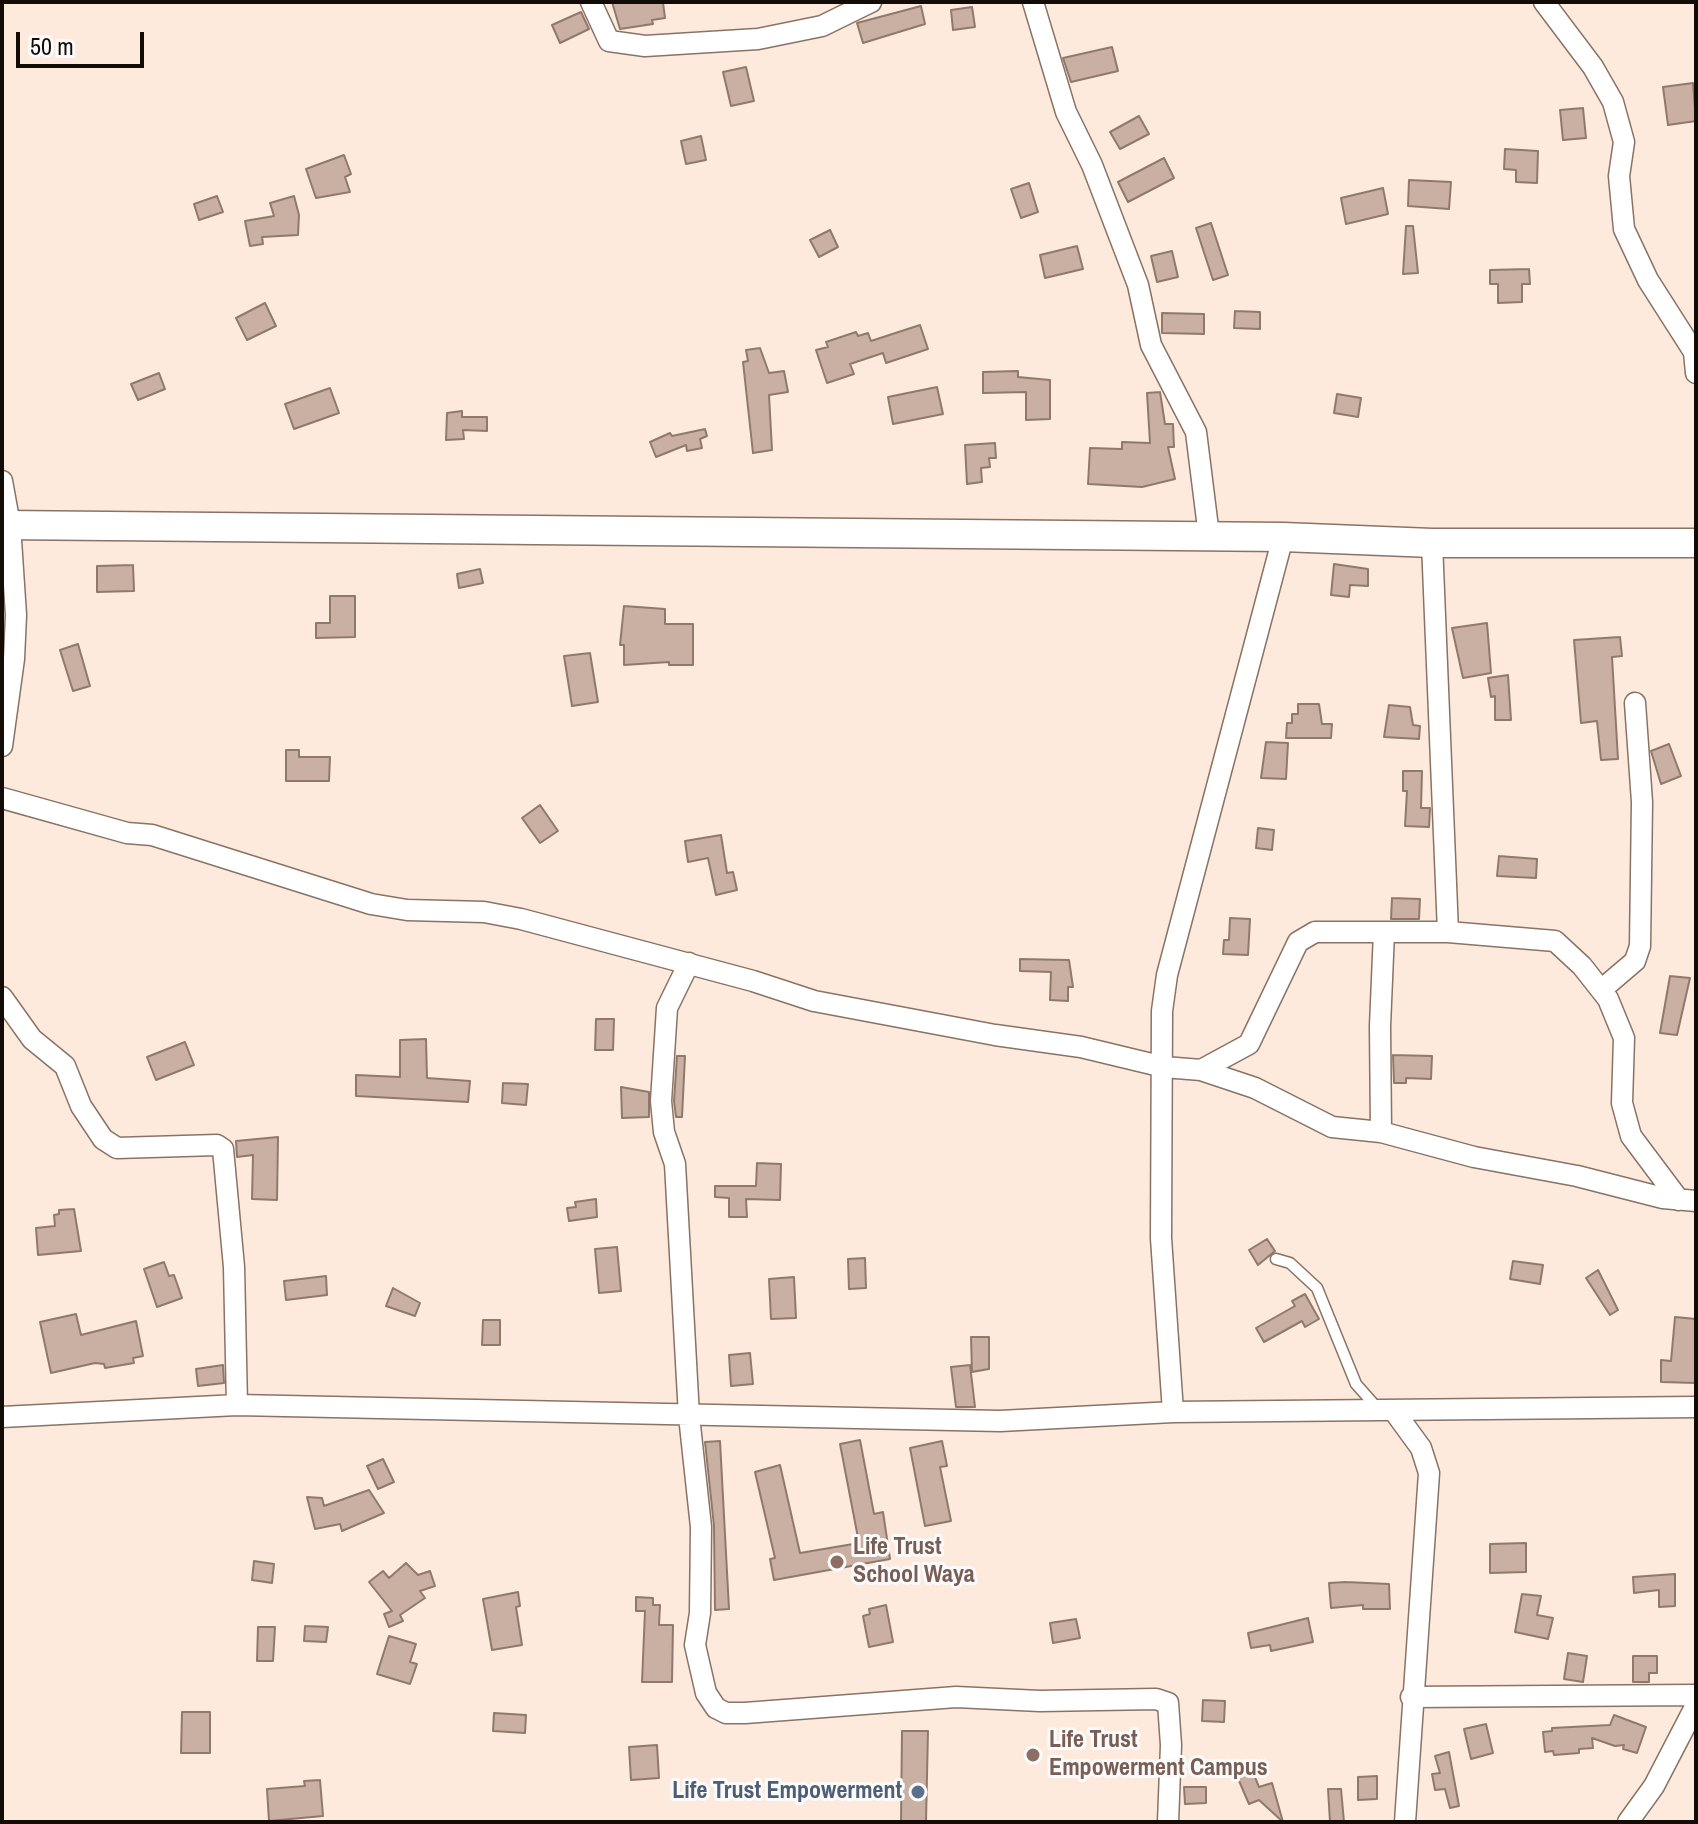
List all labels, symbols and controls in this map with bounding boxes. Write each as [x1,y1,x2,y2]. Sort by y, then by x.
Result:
scale bar [20,16,148,66]
text: 50 m [30,30,74,62]
place label: Life Trust School Waya [853,1534,975,1590]
marker: Life Trust School Waya [828,1553,846,1571]
place label: Life Trust Empowerment Campus [1049,1727,1268,1783]
marker: Life Trust Empowerment Campus [1024,1746,1042,1764]
place label: Life Trust Empowerment [672,1778,902,1806]
marker: Life Trust Empowerment [909,1783,927,1801]

